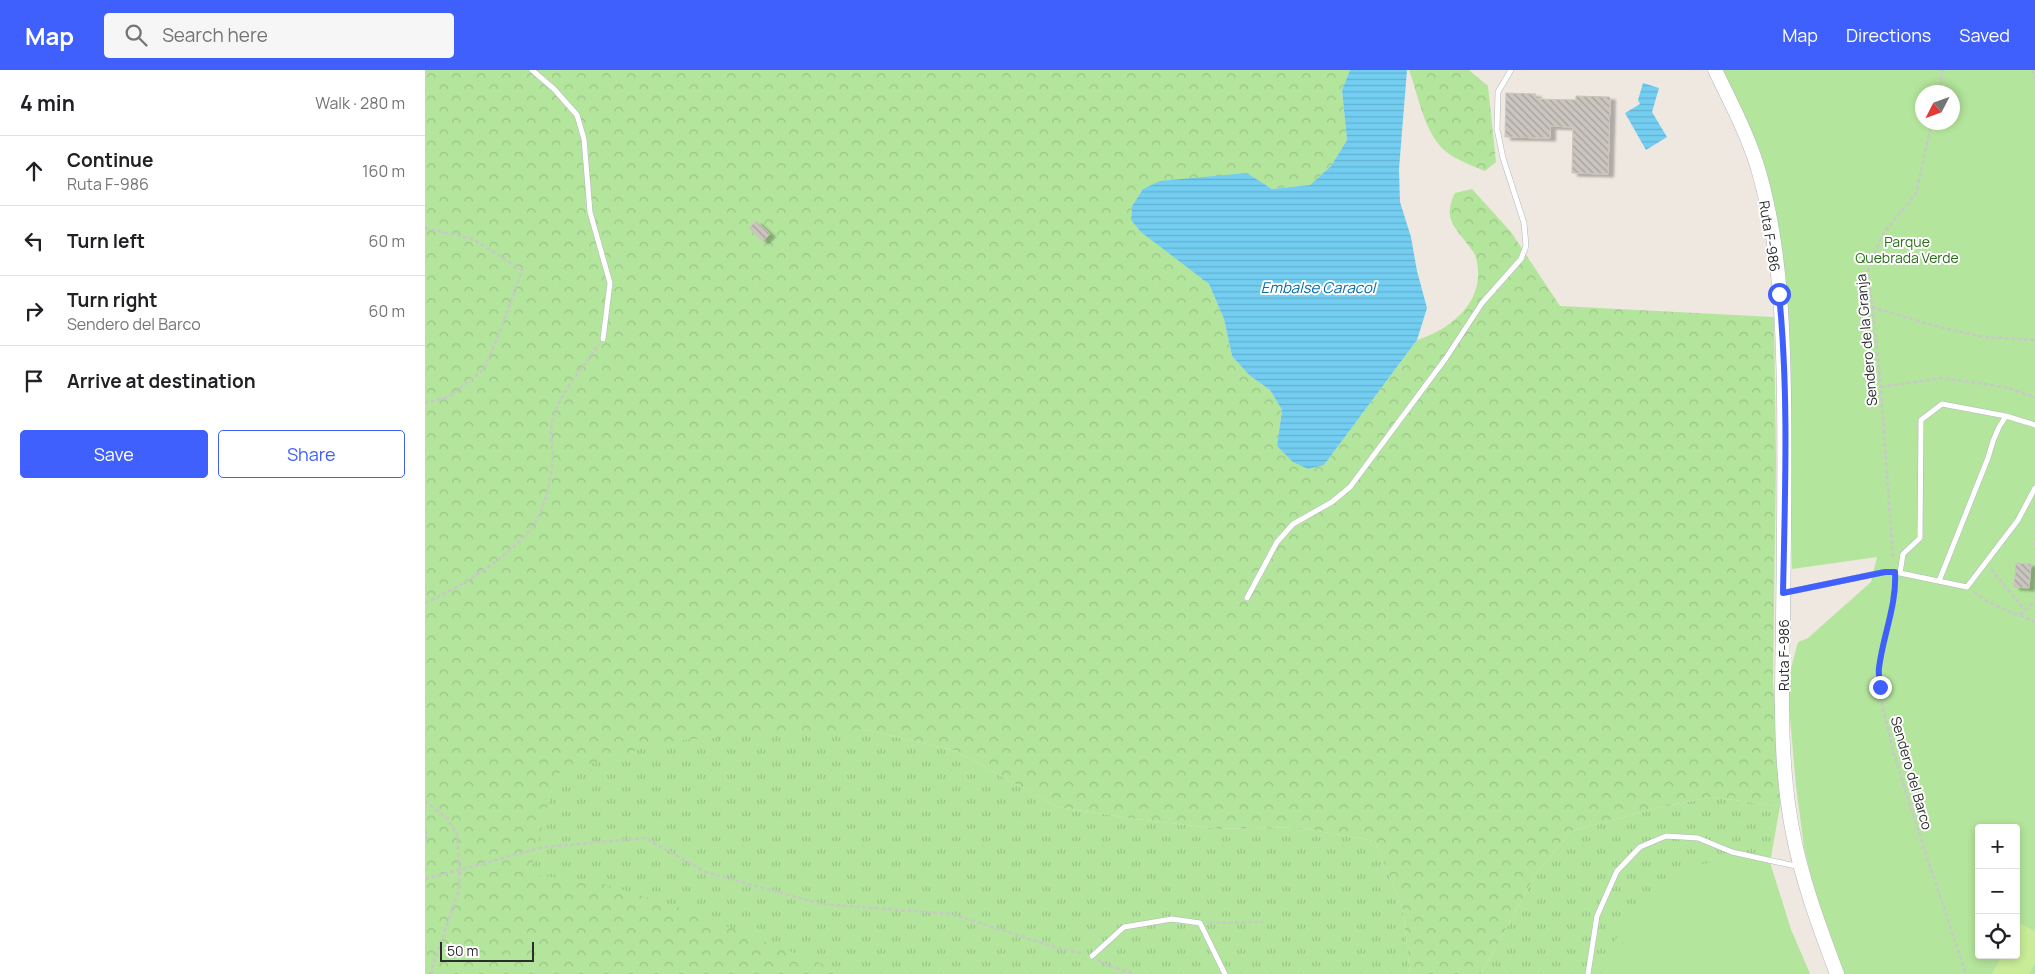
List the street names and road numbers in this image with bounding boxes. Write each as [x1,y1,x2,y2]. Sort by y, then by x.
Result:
street label: Ruta F-986 [1755,199,1785,273]
street label: Sendero de la Granja [1851,273,1881,407]
street label: Ruta F-986 [1774,619,1793,691]
street label: Sendero del Barco [1887,714,1937,832]

